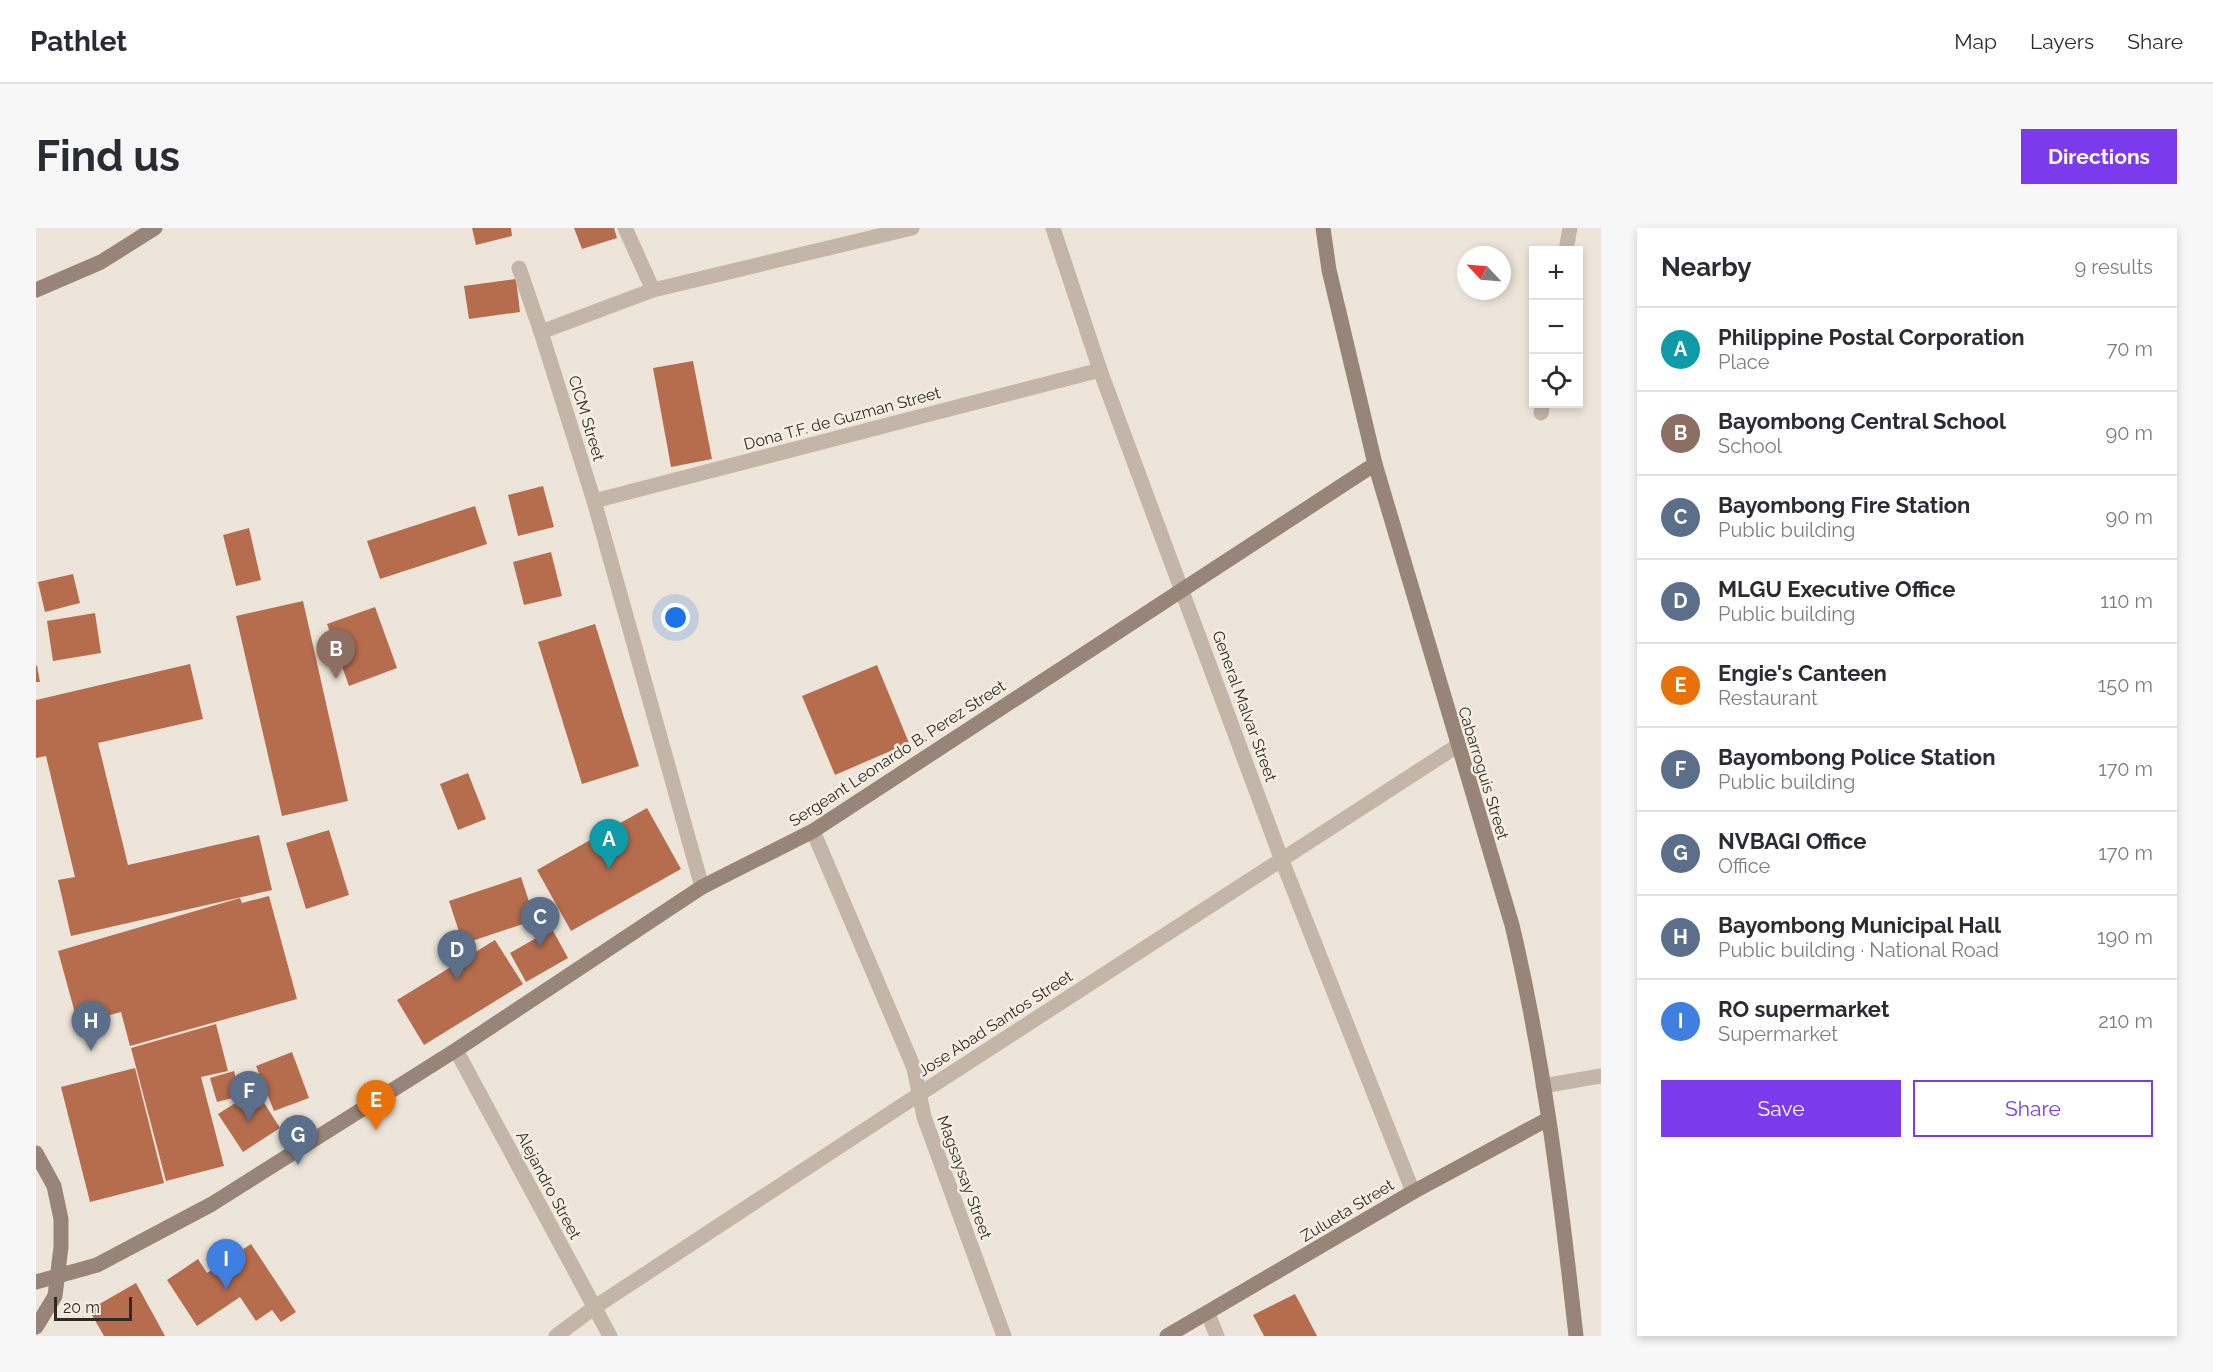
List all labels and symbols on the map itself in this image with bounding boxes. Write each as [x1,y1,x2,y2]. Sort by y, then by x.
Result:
north arrow [1457,246,1511,300]
street label: CICM Street [565,373,609,464]
street label: Dona T.F. de Guzman Street [742,383,943,454]
your location [661,603,690,632]
street label: General Malvar Street [1208,628,1281,785]
pin: B [316,630,356,679]
street label: Sergeant Leonardo B. Perez Street [786,676,1010,831]
street label: Cabarroguis Street [1454,704,1513,842]
pin: A [590,820,628,869]
pin: C [520,898,560,947]
pin: D [438,930,476,980]
street label: Jose Abad Santos Street [915,966,1076,1080]
pin: H [72,1002,110,1051]
pin: F [230,1072,268,1121]
pin: E [356,1080,396,1130]
street label: Magsaysay Street [933,1113,996,1242]
pin: G [278,1116,318,1165]
street label: Alejandro Street [512,1128,585,1243]
street label: Zulueta Street [1297,1175,1398,1246]
pin: I [206,1240,246,1289]
scale bar [54,1294,132,1322]

